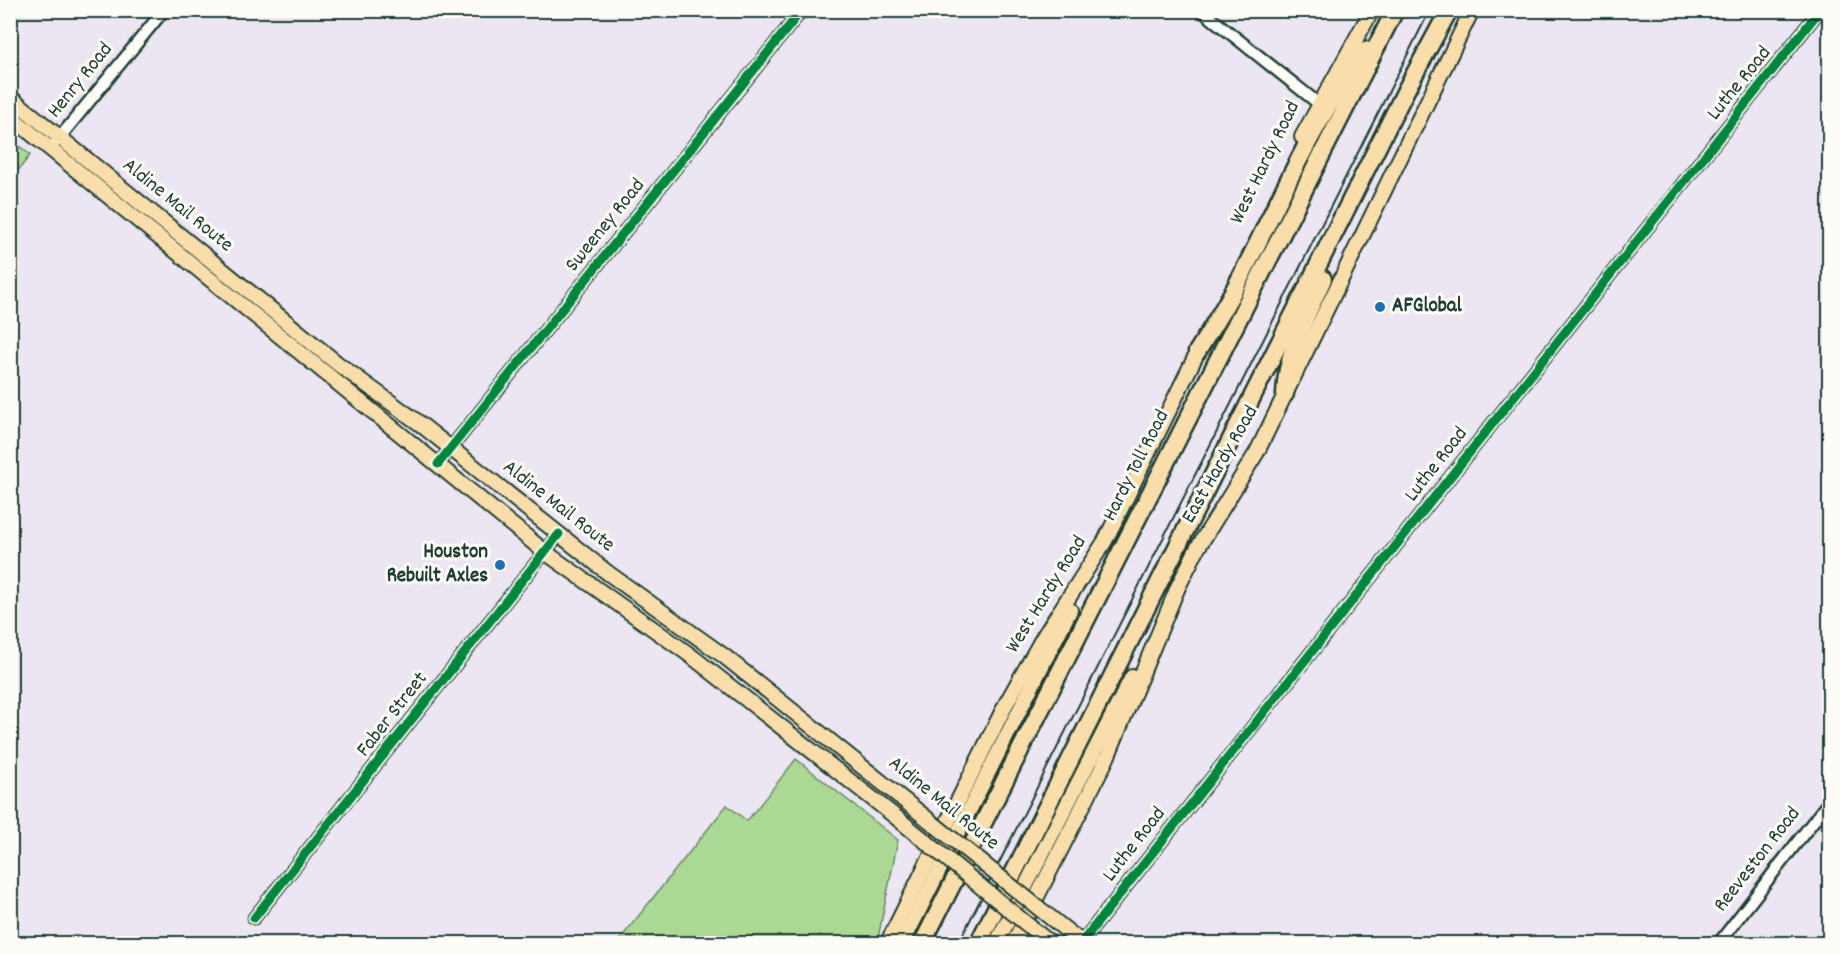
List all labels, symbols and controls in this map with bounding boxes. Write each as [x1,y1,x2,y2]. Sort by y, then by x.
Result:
street label: Henry Road [41,37,121,125]
street label: Luthe Road [1701,40,1779,128]
street label: West Hardy Road [1223,96,1309,230]
street label: Aldine Mail Route [115,152,239,260]
street label: Sweeney Road [559,173,653,279]
place label: AFGlobal [1392,292,1463,322]
marker: AFGlobal [1373,300,1387,314]
street label: East Hardy Road [1175,401,1267,529]
street label: Hardy Toll Road [1096,405,1178,527]
street label: Luthe Road [1398,421,1476,509]
street label: Aldine Mail Route [495,454,621,560]
street label: West Hardy Road [999,530,1095,660]
place label: Houston Rebuilt Axles [387,538,488,592]
marker: Houston Rebuilt Axles [493,558,507,572]
street label: Faber Street [350,666,436,764]
street label: Aldine Mail Route [881,750,1005,858]
street label: Luthe Road [1096,801,1174,889]
street label: Reeveston Road [1707,801,1809,919]

